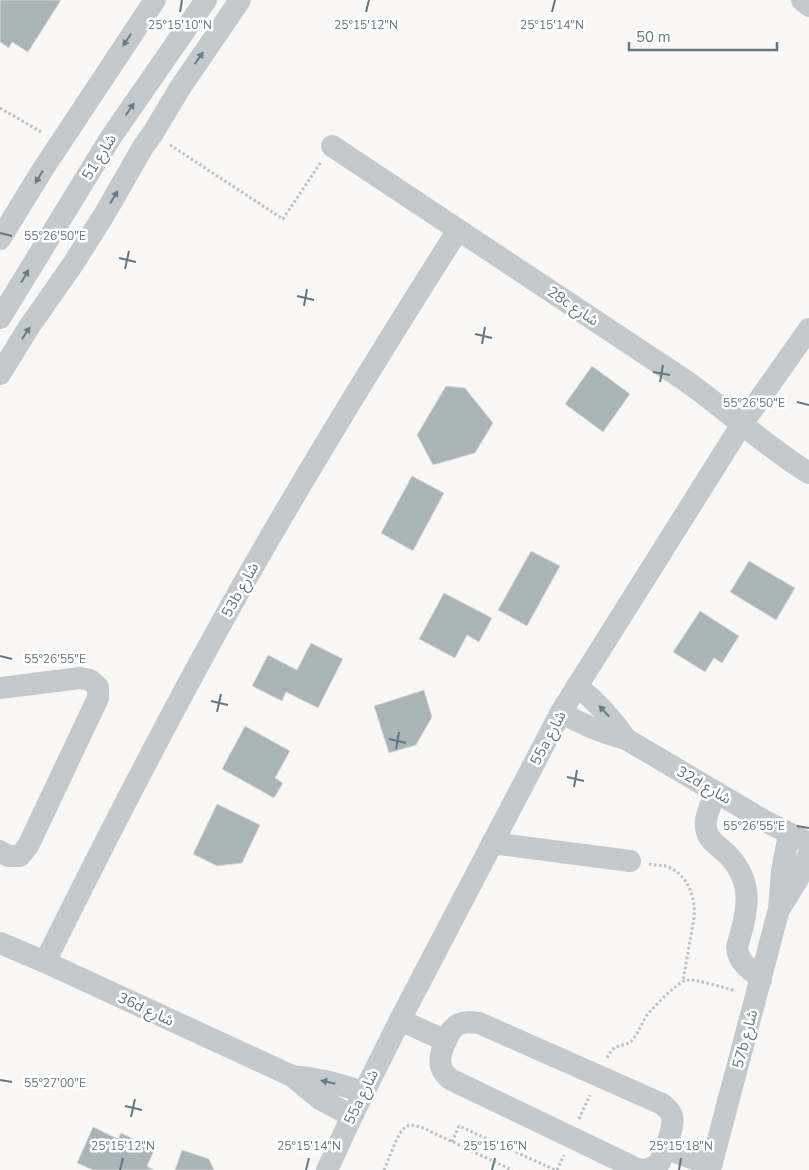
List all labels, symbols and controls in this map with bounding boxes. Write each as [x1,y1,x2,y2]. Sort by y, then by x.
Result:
text: 25°15'10"N [148,17,212,33]
text: 25°15'12"N [334,17,398,33]
text: 25°15'14"N [520,17,584,33]
scale bar [629,20,776,52]
text: 50 m [636,27,671,47]
one-way arrow [122,34,132,47]
one-way arrow [194,51,204,65]
one-way arrow [125,102,135,116]
street label: شارع 51 [77,130,123,185]
one-way arrow [34,170,43,183]
one-way arrow [110,190,119,203]
text: 55°26'50"E [24,228,86,244]
one-way arrow [21,270,30,283]
street label: 28c شارع [542,281,603,332]
one-way arrow [21,326,30,339]
text: 55°26'50"E [723,395,785,411]
street label: 53b شارع [217,559,265,622]
text: 55°26'55"E [24,651,86,667]
one-way arrow [598,705,610,717]
street label: 55a شارع [525,707,573,770]
street label: 32d شارع [672,761,735,810]
text: 55°26'55"E [723,818,785,834]
street label: 36d شارع [114,987,178,1033]
street label: 57b شارع [728,1007,764,1071]
street label: 55a شارع [339,1066,385,1129]
text: 55°27'00"E [24,1075,86,1091]
one-way arrow [320,1077,336,1085]
text: 25°15'12"N [91,1138,155,1154]
text: 25°15'14"N [277,1138,341,1154]
text: 25°15'16"N [463,1138,527,1154]
text: 25°15'18"N [649,1138,713,1154]

